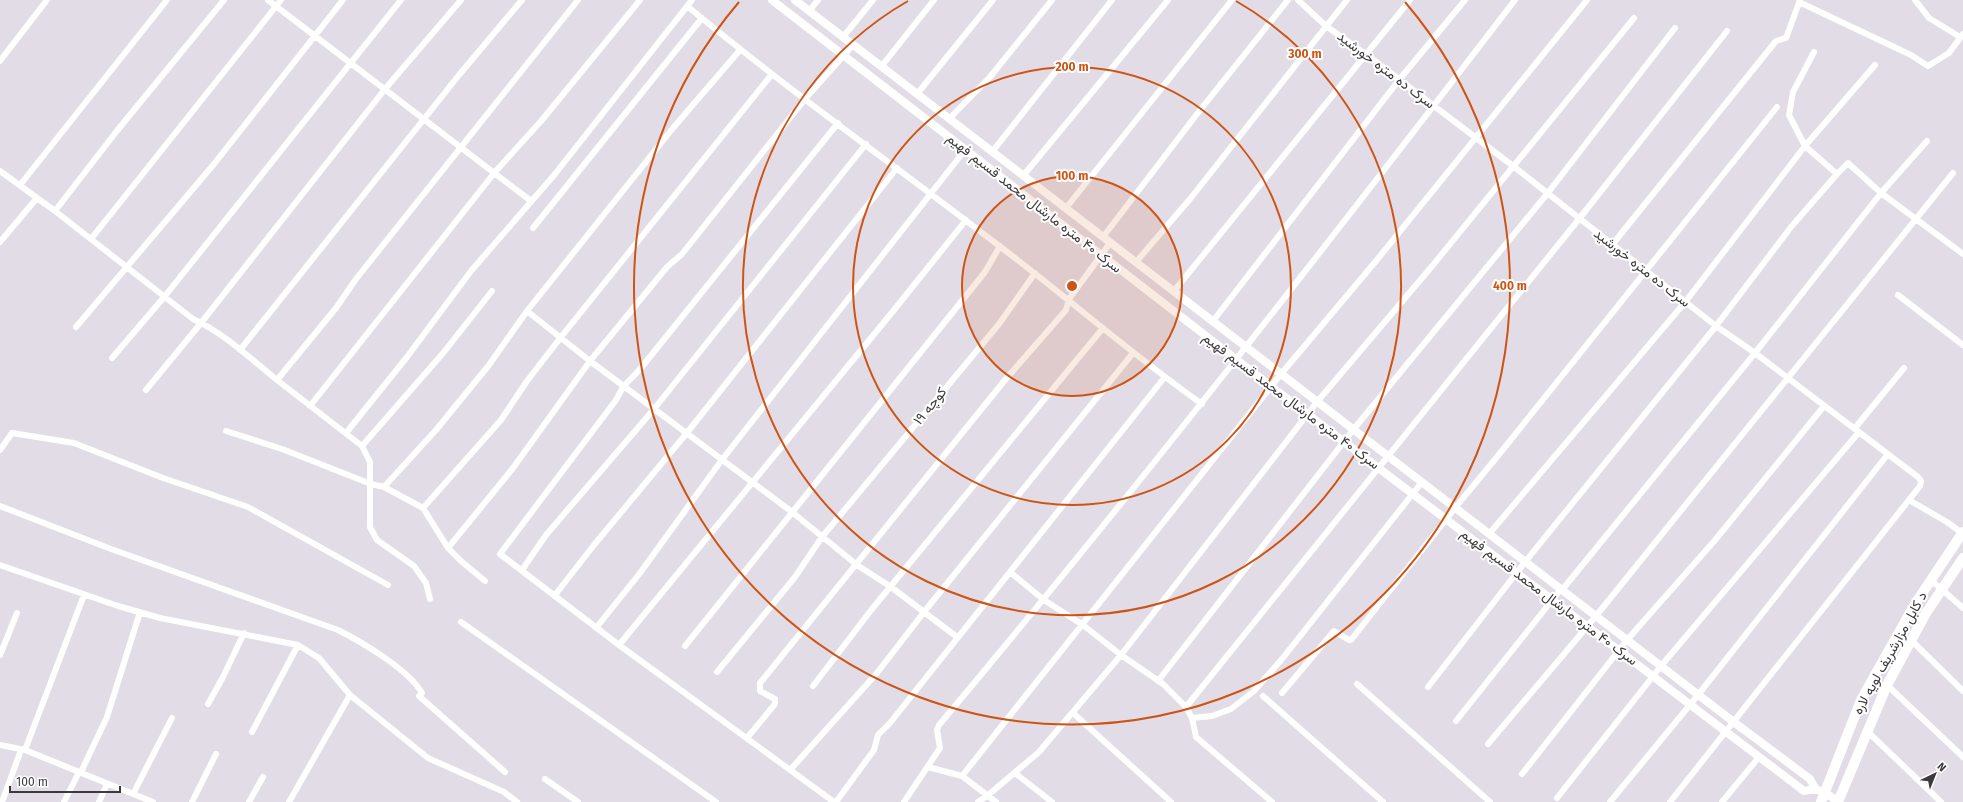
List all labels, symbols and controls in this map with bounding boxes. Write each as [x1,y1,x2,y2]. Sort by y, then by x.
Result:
street label: سرک ده متره خورشید [1334,28,1438,112]
text: 300 m [1287,47,1322,61]
text: 200 m [1055,60,1089,74]
street label: سرک ۴۰ متره مارشال محمد قسیم فهیم [943,129,1125,277]
text: 100 m [1056,169,1088,183]
street label: سرک ده متره خورشید [1590,225,1694,311]
centre of rings [1065,279,1079,293]
text: 400 m [1493,279,1527,293]
street label: سرک ۴۰ متره مارشال محمد قسیم فهیم [1198,329,1383,474]
street label: کوچه ۱۹ [910,384,951,429]
street label: سرک ۴۰ متره مارشال محمد قسیم فهیم [1456,525,1641,670]
street label: د کابل مزارشریف لویه لاره [1849,588,1931,717]
north arrow [1915,754,1955,794]
text: N [1934,760,1949,774]
scale bar [10,768,120,794]
text: 100 m [16,775,48,789]

